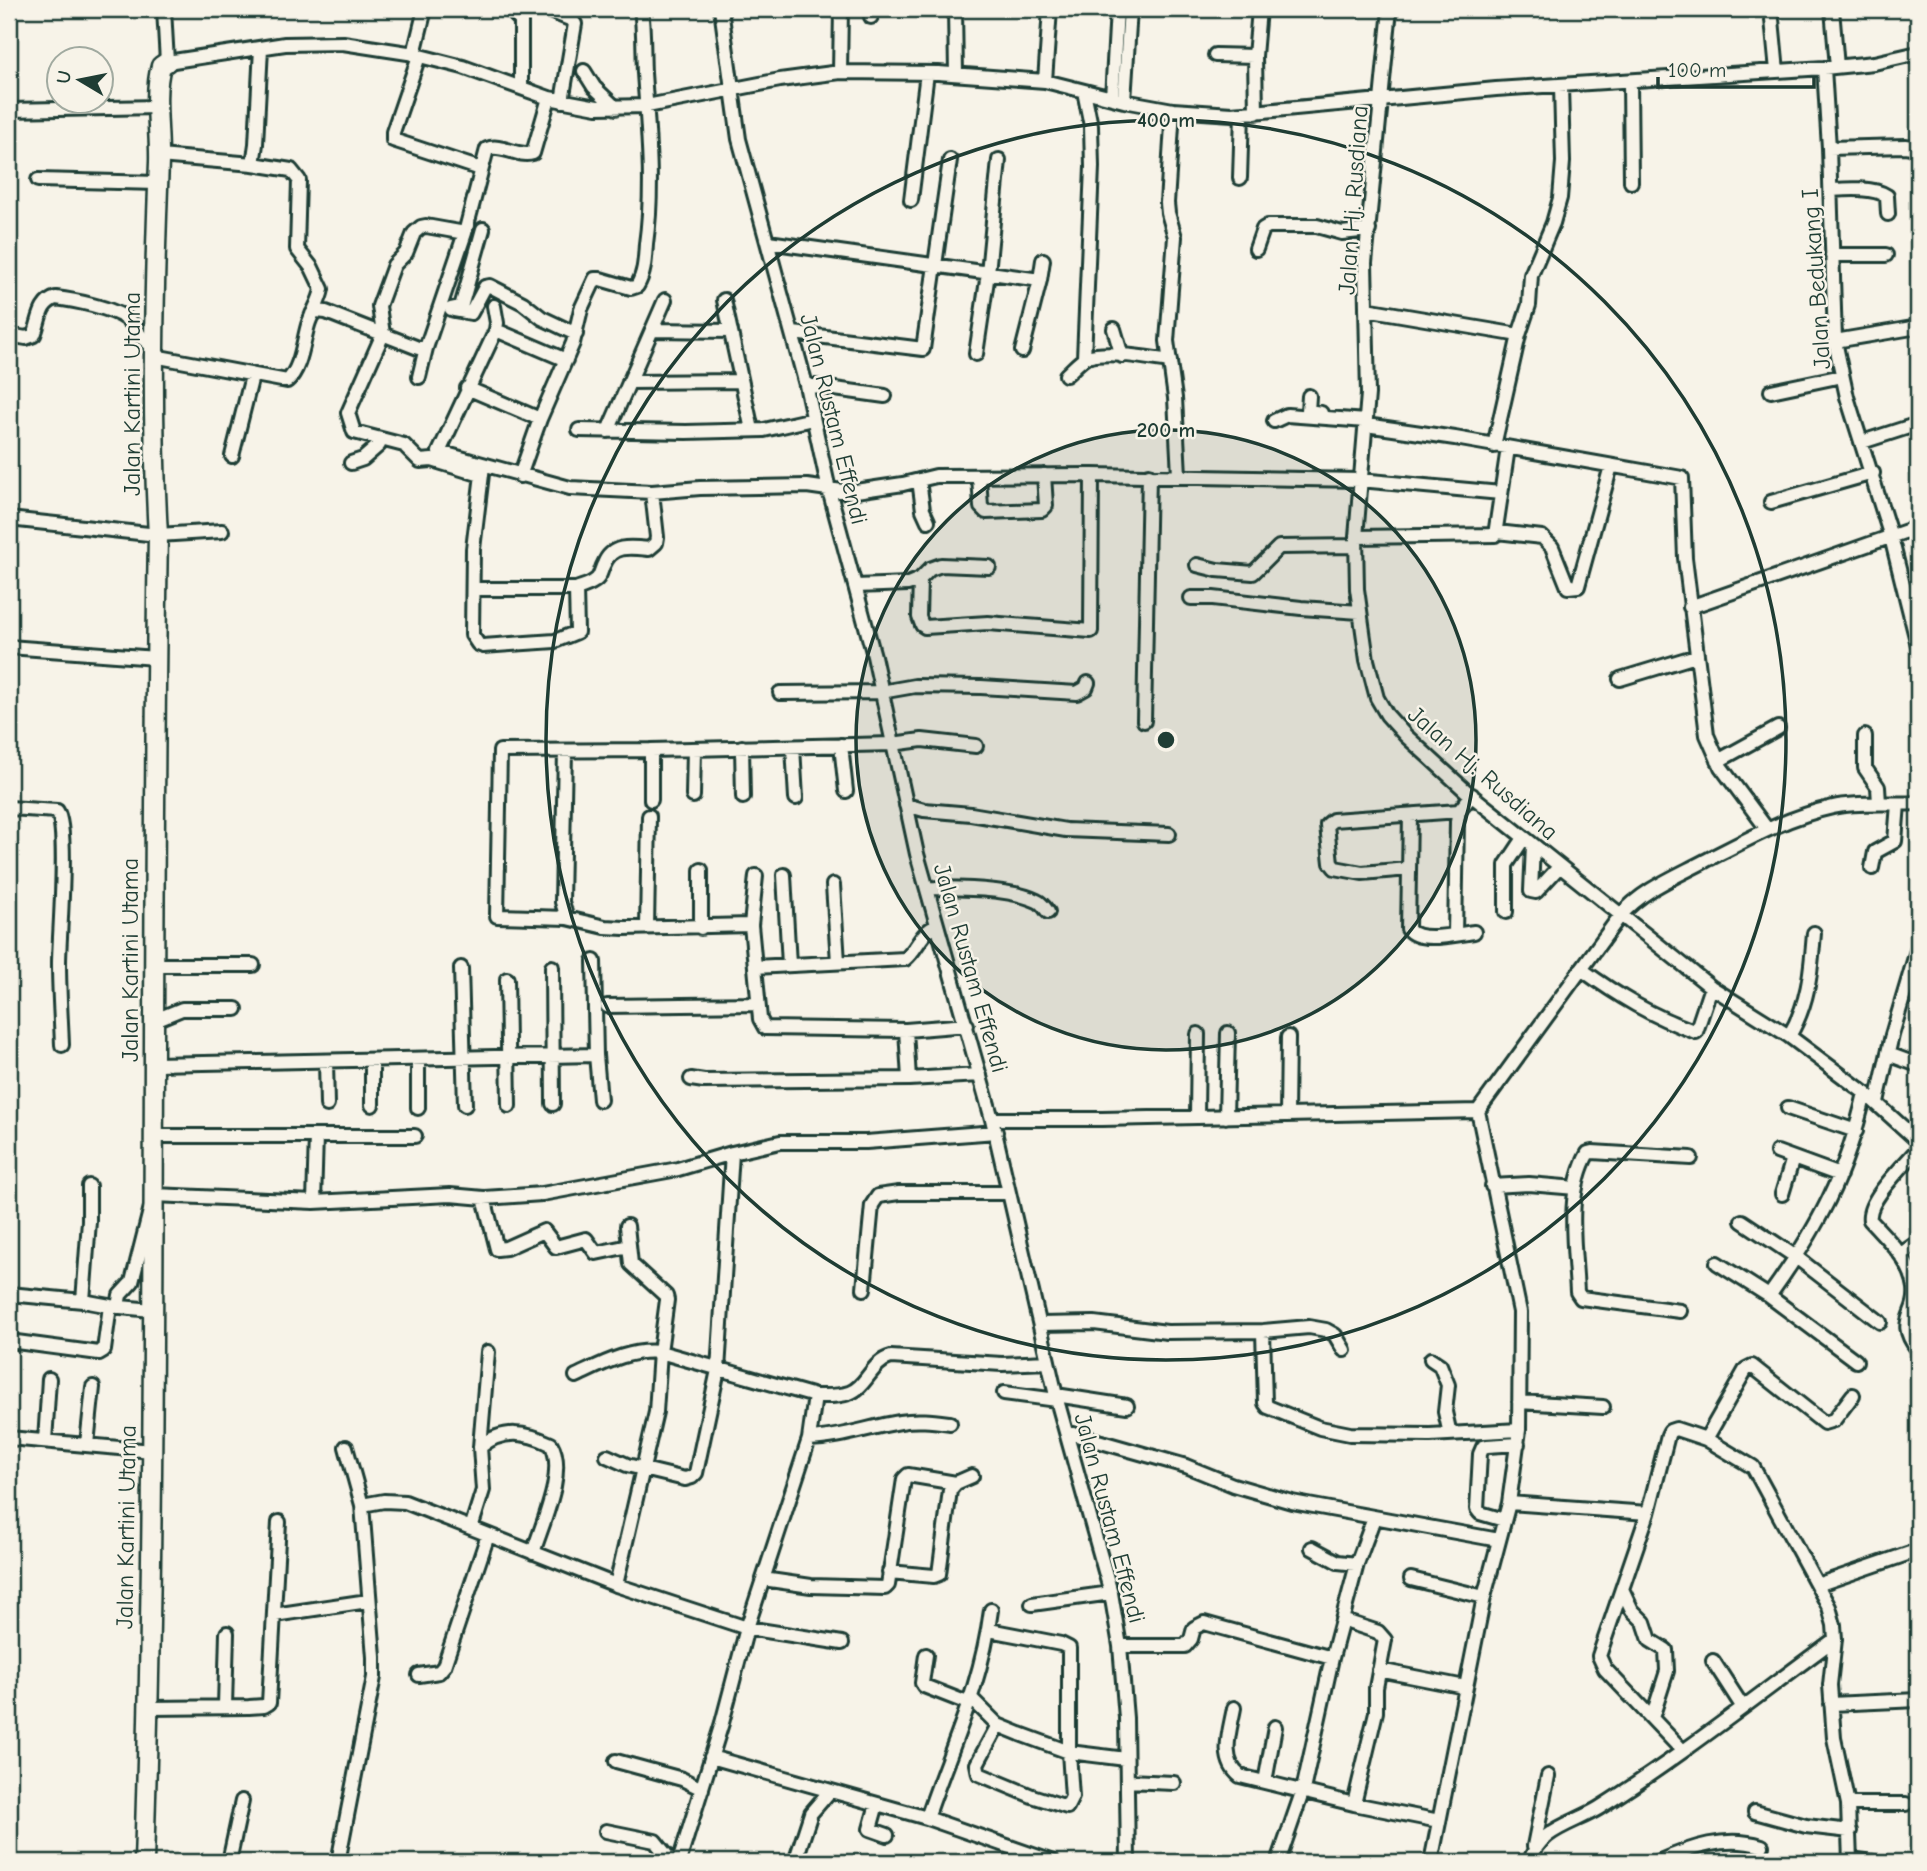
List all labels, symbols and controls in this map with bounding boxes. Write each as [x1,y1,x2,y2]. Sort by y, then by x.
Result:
north arrow [46,46,116,116]
scale bar [1658,46,1813,90]
text: 100 m [1668,58,1726,82]
text: U [52,69,76,85]
street label: Jalan Hj. Rusdiana [1332,104,1374,296]
text: 400 m [1137,108,1195,132]
street label: Jalan Bedukang I [1796,188,1836,370]
street label: Jalan Kartini Utama [118,292,146,496]
street label: Jalan Rustam Effendi [794,311,874,527]
text: 200 m [1137,418,1195,442]
street label: Jalan Hj. Rusdiana [1402,700,1564,846]
centre of rings [1154,728,1178,752]
street label: Jalan Kartini Utama [116,858,144,1062]
street label: Jalan Rustam Effendi [928,860,1014,1076]
street label: Jalan Rustam Effendi [1069,1410,1151,1626]
street label: Jalan Kartini Utama [110,1425,142,1629]

